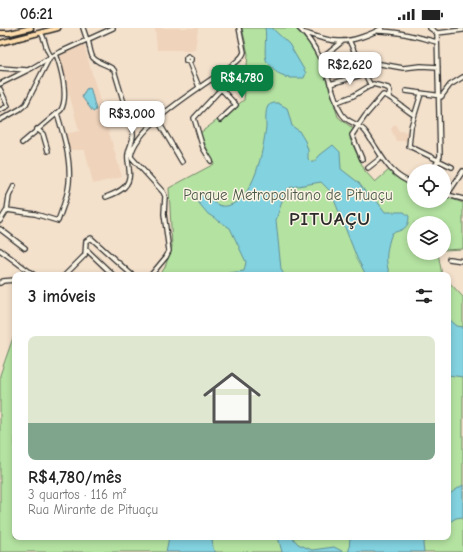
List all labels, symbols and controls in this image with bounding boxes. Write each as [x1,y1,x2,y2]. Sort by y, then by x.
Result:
text: 06:21 [20,5,53,23]
pin: R$2,620 [313,52,387,86]
text: R$2,620 [327,57,373,72]
pin: R$4,780 [205,65,279,99]
text: R$4,780 [220,70,264,85]
pin: R$3,000 [95,101,169,135]
text: R$3,000 [109,106,155,121]
map controls [407,164,451,260]
button: locate [407,164,451,208]
park label: Parque Metropolitano de Pituaçu [183,186,393,204]
district label: PITUAÇU [289,208,371,230]
button: layers [407,216,451,260]
icon: filters [413,285,435,307]
text: 3 imóveis [28,287,95,306]
icon: home [196,362,268,434]
text: R$4,780/mês [28,468,121,487]
text: 3 quartos · 116 m² [28,487,126,502]
text: Rua Mirante de Pituaçu [28,502,158,517]

